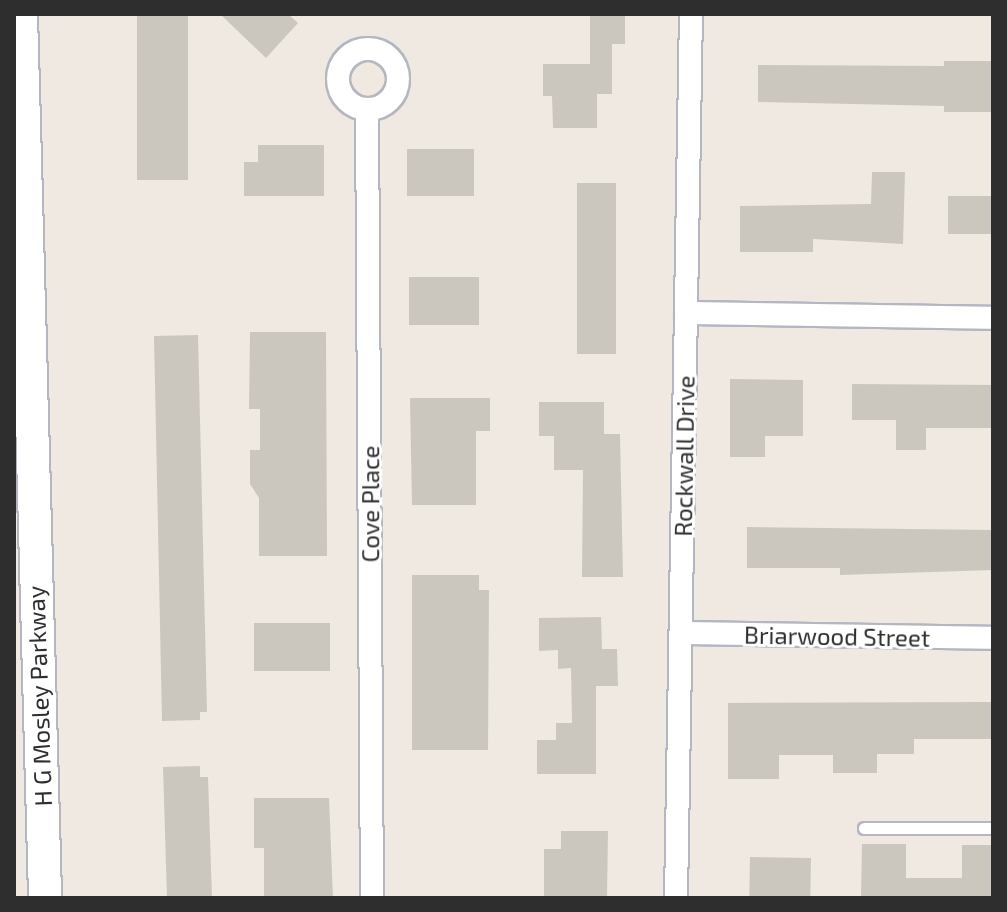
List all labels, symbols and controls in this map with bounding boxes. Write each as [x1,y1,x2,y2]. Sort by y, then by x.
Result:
street label: Rockwall Drive [668,375,700,537]
street label: Cove Place [356,446,384,562]
street label: H G Mosley Parkway [21,585,57,807]
street label: Briarwood Street [744,620,930,652]

